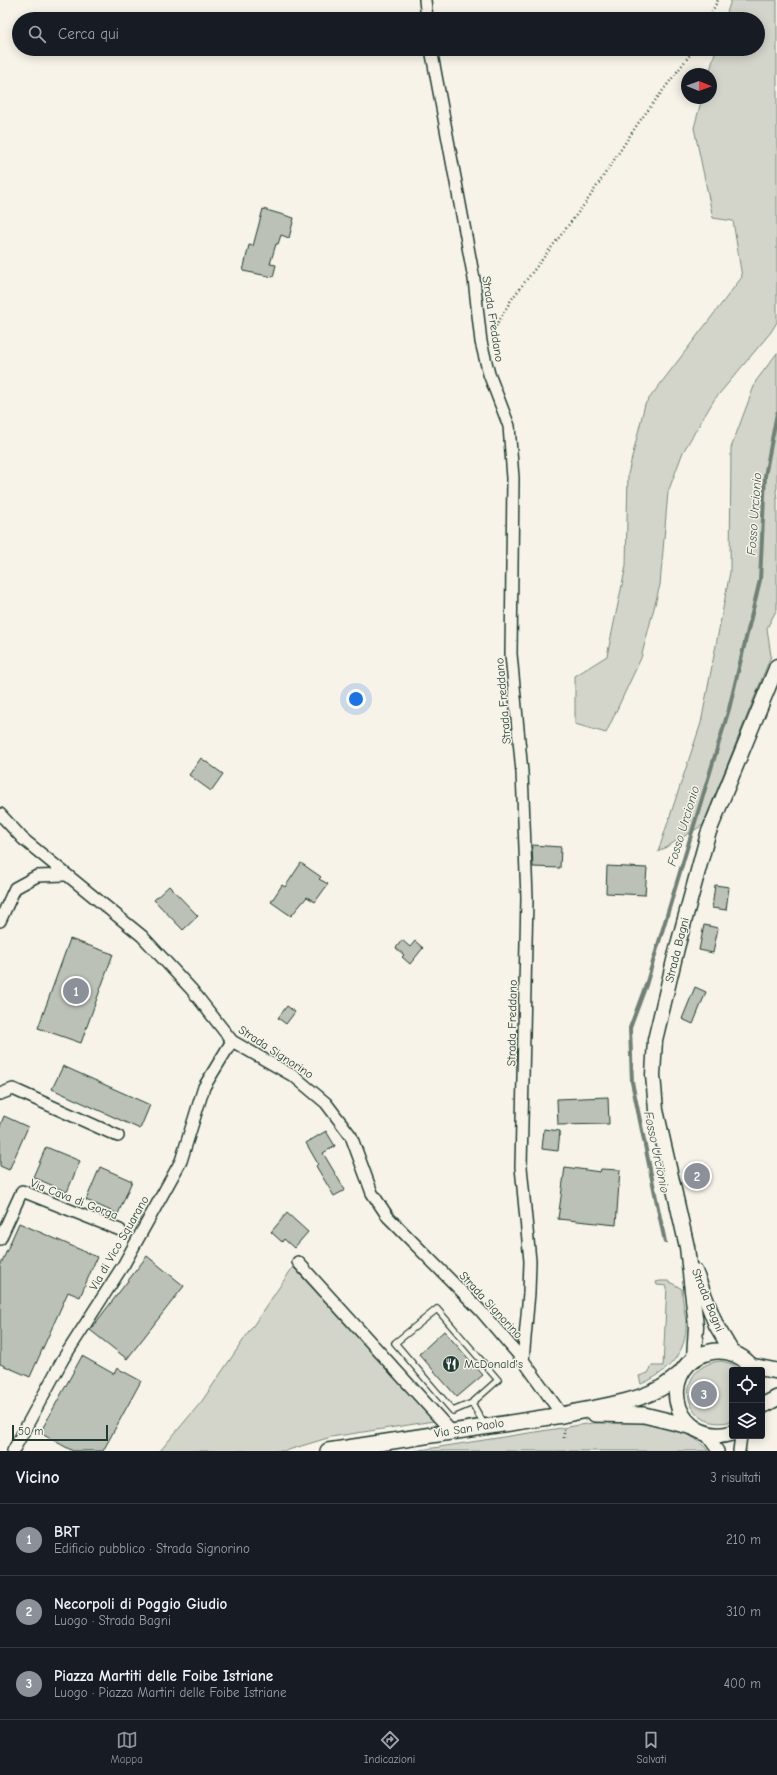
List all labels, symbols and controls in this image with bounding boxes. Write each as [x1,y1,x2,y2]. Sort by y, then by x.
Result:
search box [12,12,765,56]
icon: search [26,23,48,45]
text: Cerca qui [58,25,119,43]
north arrow [681,68,717,104]
street label: Strada Freddano [479,275,507,363]
water label: Fosso Urcionio [744,472,764,556]
street label: Strada Freddano [492,657,514,745]
your location [346,689,366,709]
water label: Fosso Urcionio [664,784,702,868]
street label: Strada Bagni [662,916,692,984]
pin: 1 [63,976,89,1006]
street label: Strada Freddano [504,980,520,1066]
street label: Strada Signorino [236,1023,316,1081]
water label: Fosso Urcionio [641,1110,673,1194]
pin: 2 [684,1161,710,1191]
street label: Via Cava di Gorga [28,1176,120,1222]
street label: Via di Vico Squarano [86,1193,152,1293]
street label: Strada Bagni [689,1266,727,1334]
street label: Strada Signorino [456,1269,526,1341]
restaurant icon: McDonald's [441,1354,461,1374]
place label: McDonald's [464,1357,523,1371]
map controls [729,1367,765,1439]
button: locate [729,1367,765,1403]
pin: 3 [691,1379,717,1409]
button: layers [729,1403,765,1439]
street label: Via San Paolo [433,1416,505,1440]
scale bar [12,1423,108,1442]
text: 50 m [18,1425,43,1438]
text: Vicino [16,1468,59,1487]
text: 3 risultati [710,1470,761,1485]
text: BRT [54,1523,80,1541]
text: 1 [26,1532,32,1547]
text: 210 m [726,1532,761,1547]
text: Edificio pubblico · Strada Signorino [54,1541,250,1556]
text: Necorpoli di Poggio Giudio [54,1595,227,1613]
text: 2 [26,1604,32,1619]
text: 310 m [726,1604,761,1619]
text: Luogo · Strada Bagni [54,1613,171,1628]
text: Piazza Martiti delle Foibe Istriane [54,1667,273,1685]
text: 3 [26,1676,32,1691]
text: 400 m [724,1676,761,1691]
text: Luogo · Piazza Martiri delle Foibe Istriane [54,1685,287,1700]
tab: Mappa [111,1729,143,1766]
tab: Indicazioni [364,1729,415,1766]
tab: Salvati [637,1729,666,1766]

